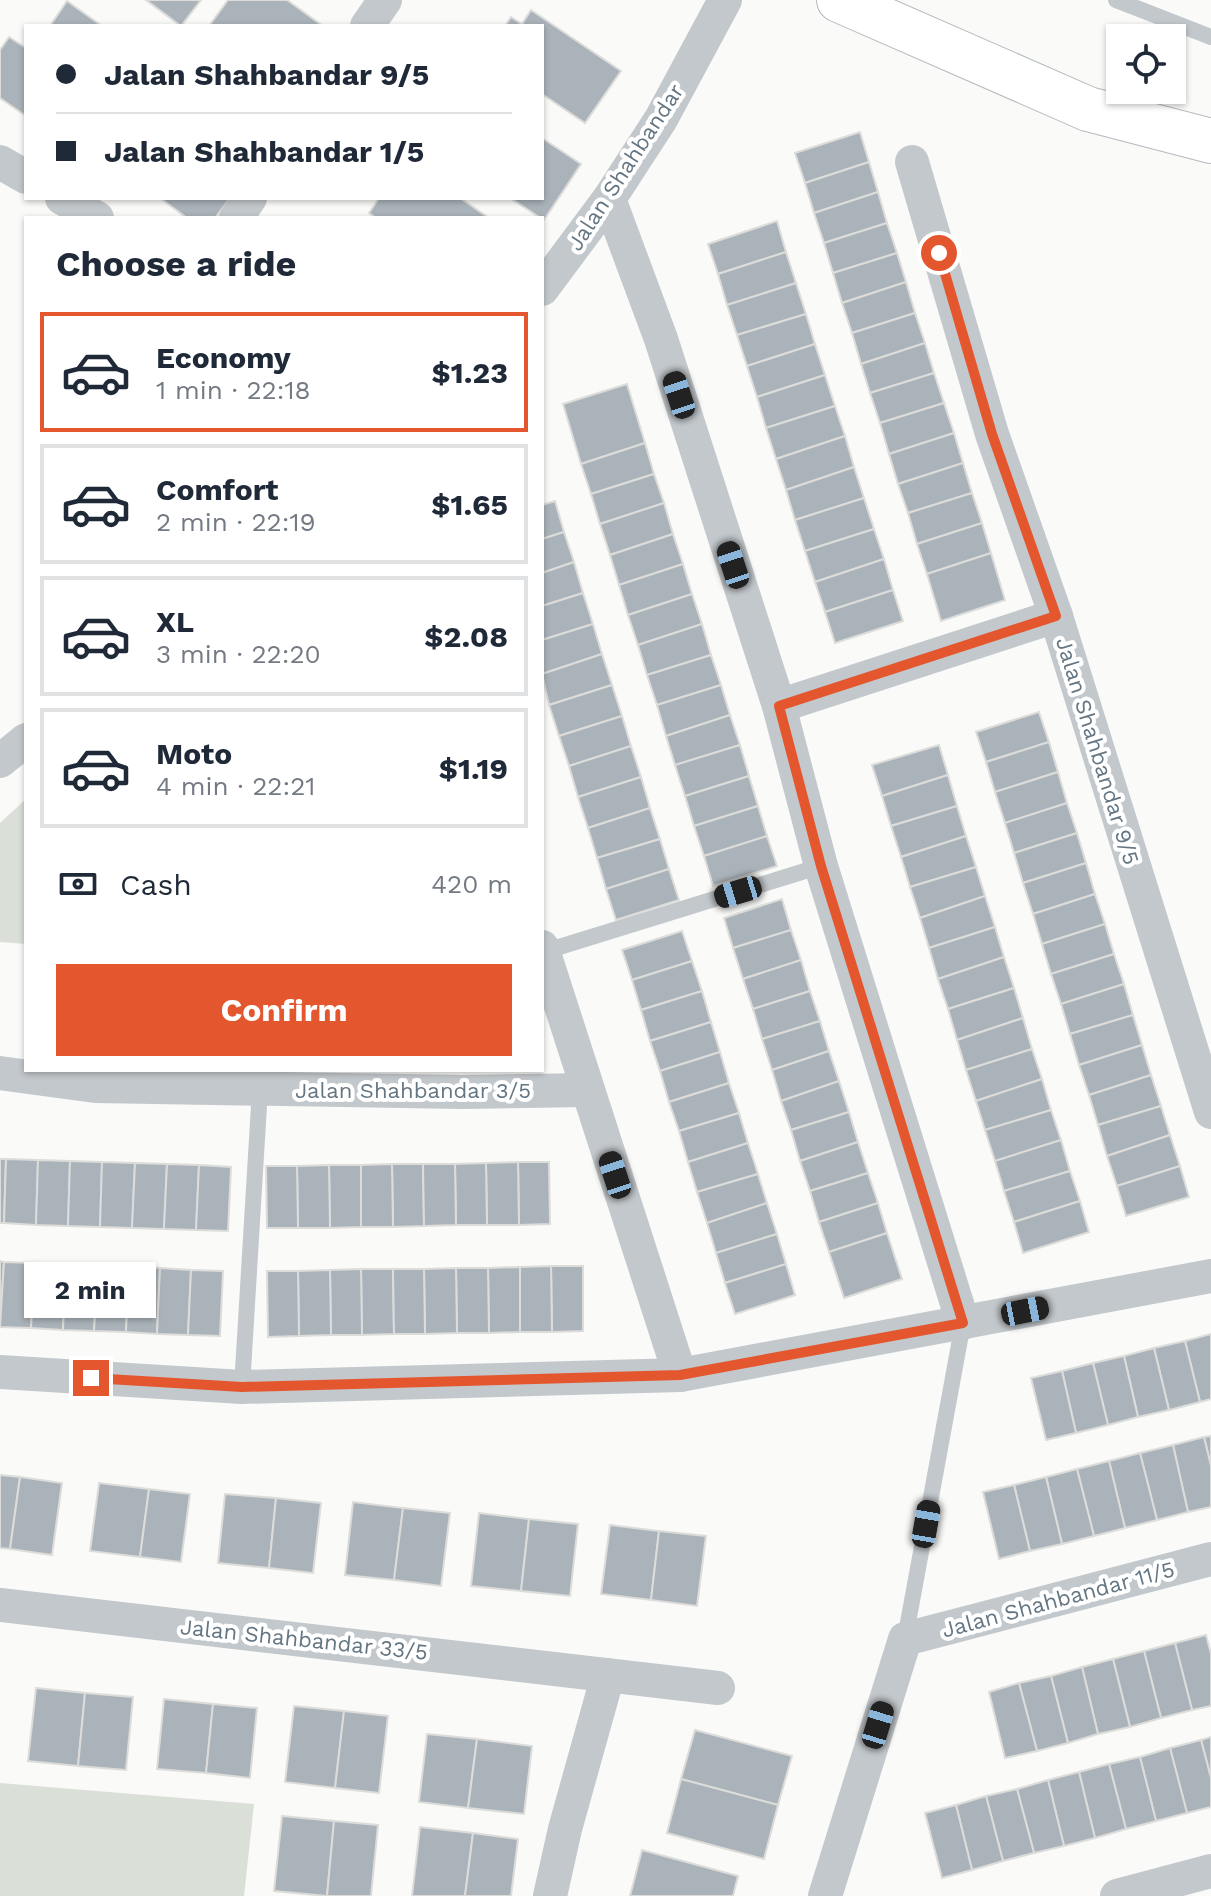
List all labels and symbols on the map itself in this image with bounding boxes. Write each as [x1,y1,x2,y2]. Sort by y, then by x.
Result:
street label: Jalan Shahbandar [562,79,689,255]
route start [921,235,957,271]
car [660,368,698,422]
car [714,538,752,592]
street label: Jalan Shahbandar 9/5 [1051,634,1144,868]
car [712,874,764,910]
street label: Jalan Shahbandar 3/5 [295,1078,531,1103]
car [596,1148,634,1202]
callout: 2 min [25,1262,157,1318]
car [999,1295,1051,1327]
route end [73,1360,109,1396]
car [910,1498,942,1550]
street label: Jalan Shahbandar 11/5 [939,1556,1177,1643]
street label: Jalan Shahbandar 33/5 [179,1614,429,1665]
car [860,1699,896,1751]

